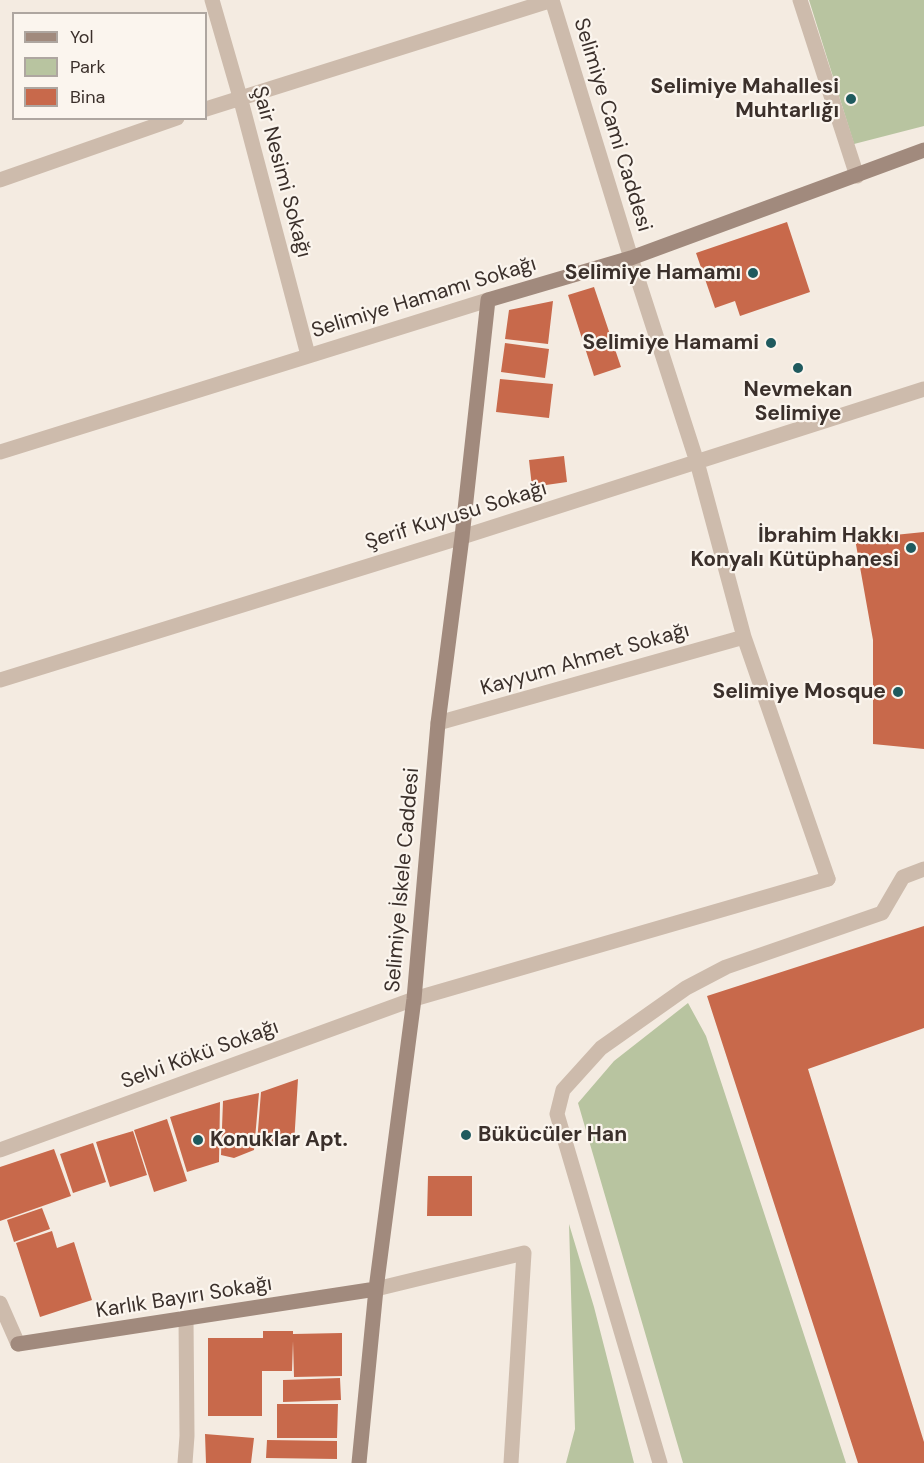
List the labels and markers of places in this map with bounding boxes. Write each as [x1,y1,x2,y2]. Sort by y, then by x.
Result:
place label: Selimiye Mahallesi Muhtarlığı [650,74,839,124]
marker: Selimiye Mahallesi Muhtarlığı [844,92,858,106]
place label: Selimiye Hamamı [565,260,741,286]
marker: Selimiye Hamamı [746,266,760,280]
place label: Selimiye Hamami [583,330,759,356]
marker: Selimiye Hamami [764,336,778,350]
marker: Nevmekan Selimiye [791,361,805,375]
place label: Nevmekan Selimiye [744,377,852,427]
place label: İbrahim Hakkı Konyalı Kütüphanesi [690,523,899,573]
marker: İbrahim Hakkı Konyalı Kütüphanesi [904,541,918,555]
place label: Selimiye Mosque [713,679,886,705]
marker: Selimiye Mosque [891,685,905,699]
place label: Bükücüler Han [478,1122,627,1148]
place label: Konuklar Apt. [210,1127,348,1153]
marker: Bükücüler Han [459,1128,473,1142]
marker: Konuklar Apt. [191,1133,205,1147]

